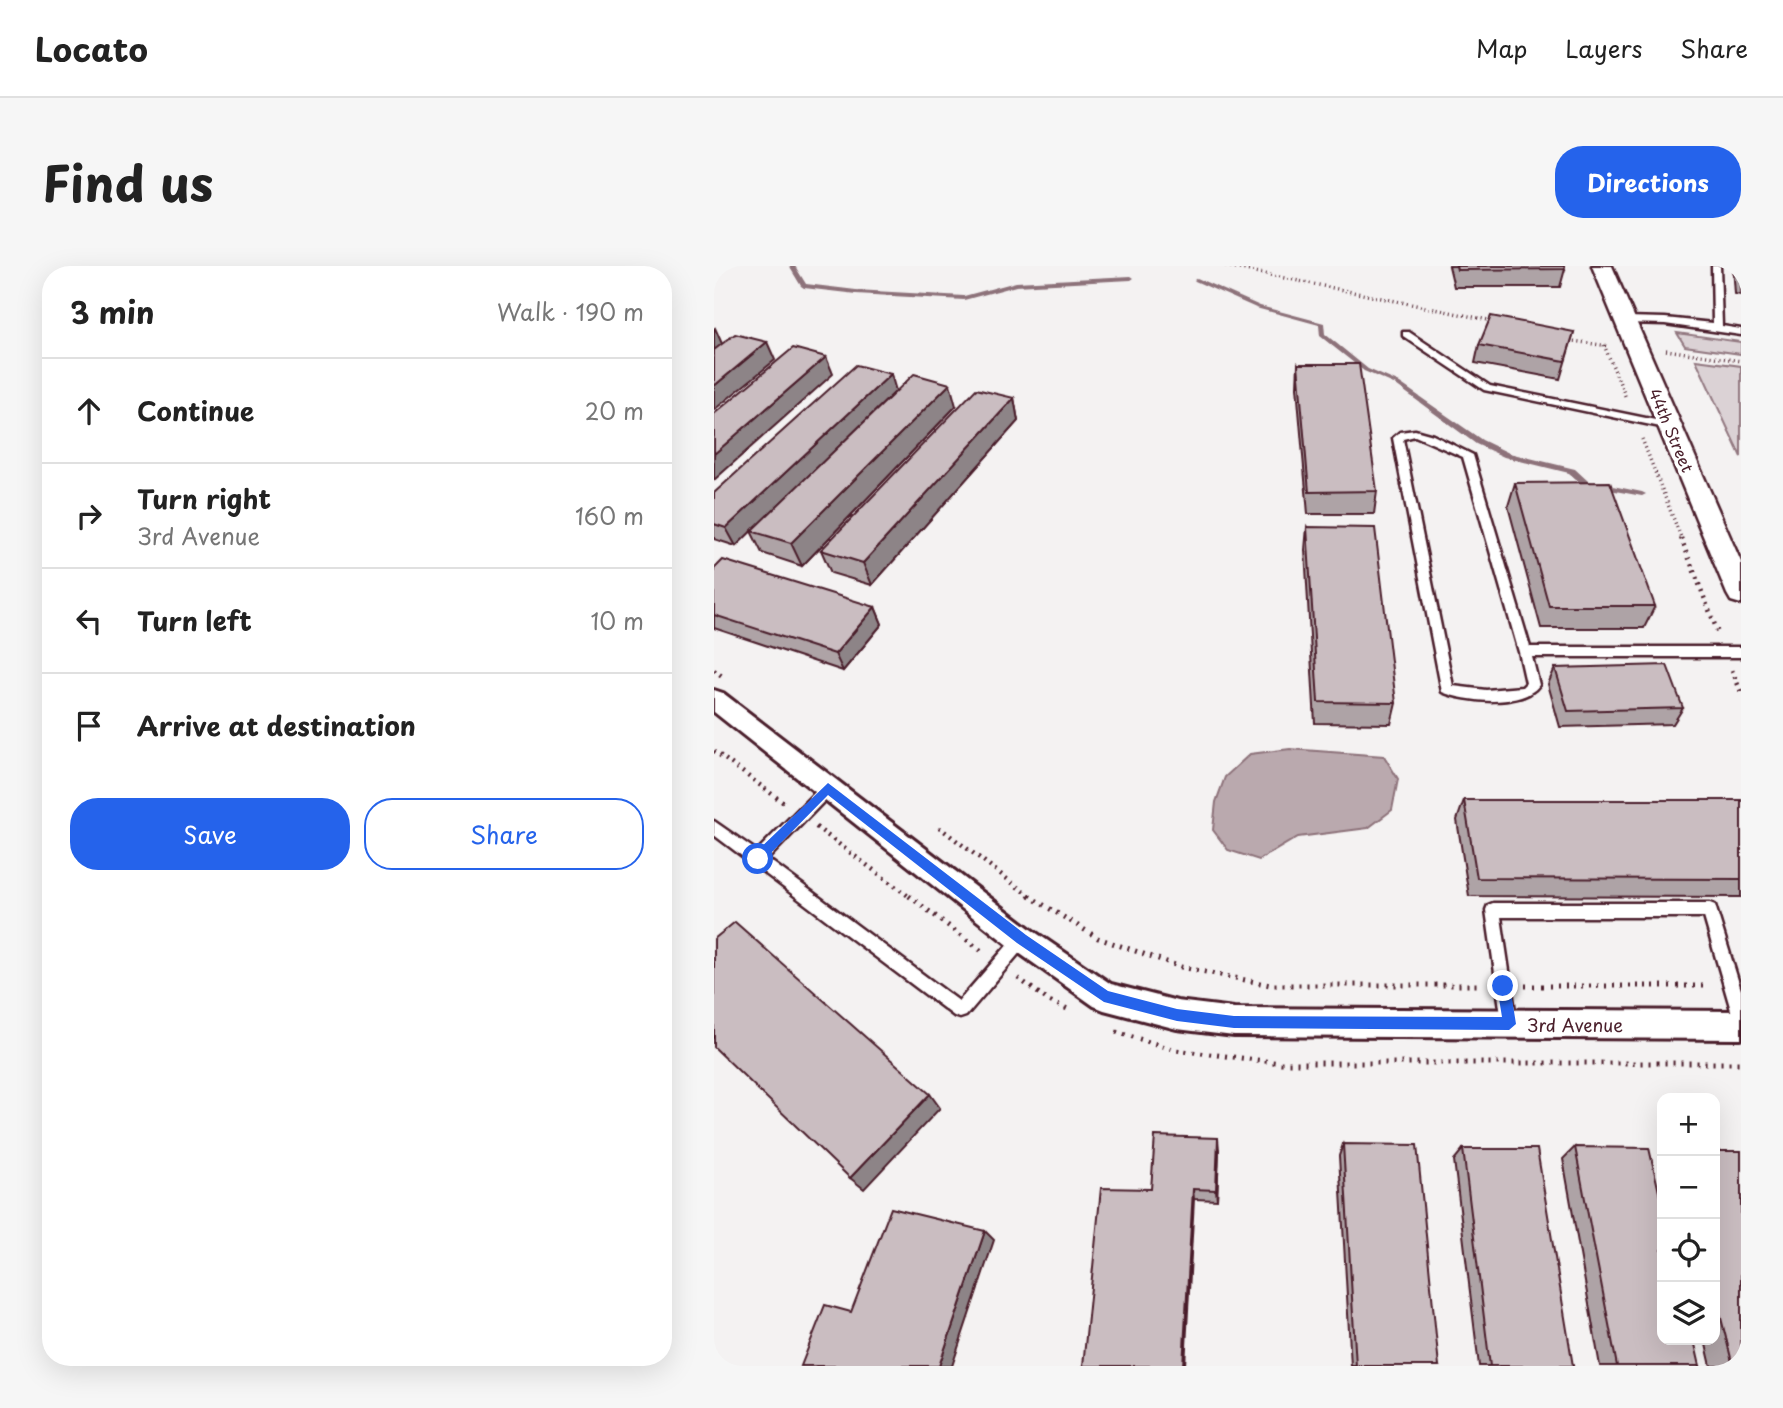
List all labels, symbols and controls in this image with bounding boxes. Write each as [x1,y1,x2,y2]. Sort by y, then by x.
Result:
text: Locato [35,23,148,73]
text: Map [1476,30,1527,66]
text: Layers [1565,30,1642,66]
text: Share [1680,30,1748,66]
text: Find us [42,145,213,219]
button: Directions [1555,146,1741,218]
text: 3 min [70,289,155,334]
text: Walk · 190 m [497,294,644,329]
street label: 44th Street [1644,384,1701,476]
text: Continue [137,391,254,430]
icon: ahead [70,392,108,430]
text: 20 m [585,393,644,428]
text: Turn right [137,479,271,518]
icon: right [70,497,108,535]
text: 160 m [575,498,644,533]
text: 3rd Avenue [137,518,260,553]
text: Turn left [137,601,252,640]
icon: left [70,602,108,640]
text: 10 m [590,603,644,638]
text: Arrive at destination [137,706,416,745]
icon: arrive [70,707,108,745]
button: Save [70,798,350,870]
button: Share [364,798,644,870]
route start [742,843,773,874]
route end [1487,970,1518,1001]
street label: 3rd Avenue [1527,1011,1623,1038]
map controls [1657,1093,1720,1345]
button: + [1657,1093,1720,1156]
button: − [1657,1156,1720,1219]
button: locate [1657,1219,1720,1282]
button: layers [1657,1282,1720,1345]

